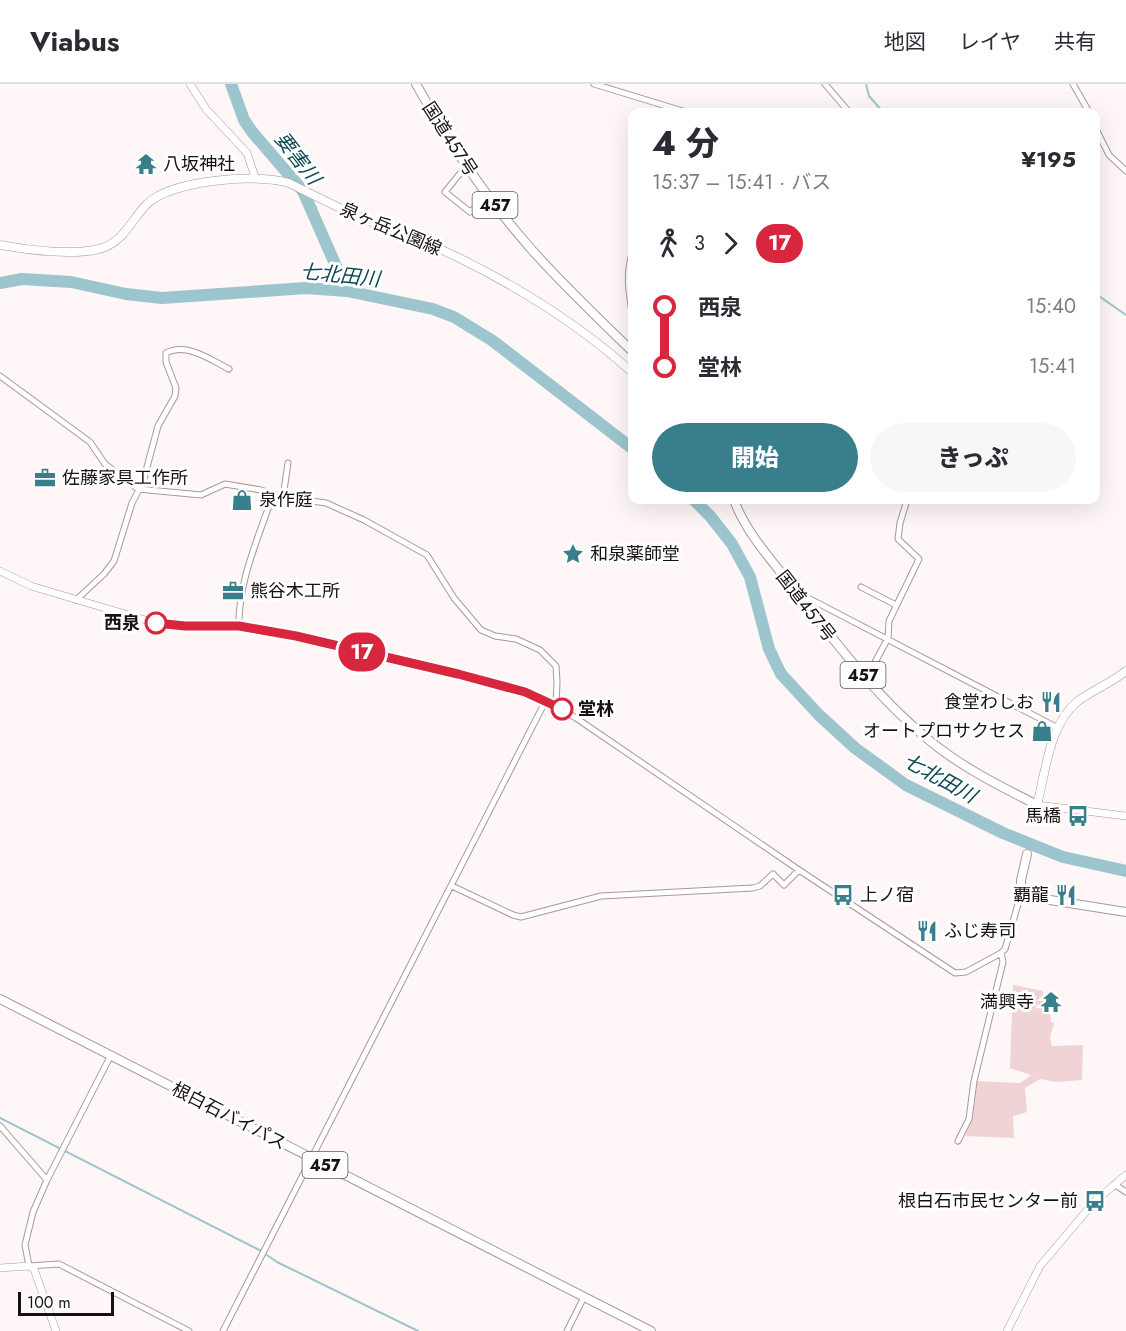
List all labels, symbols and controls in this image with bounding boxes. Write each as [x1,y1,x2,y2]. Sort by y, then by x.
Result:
text: Viabus [30,21,120,62]
text: 地図 [884,27,926,57]
text: レイヤ [959,27,1021,57]
text: 共有 [1054,27,1096,57]
street label: 国道457号 [416,97,484,181]
text: 4 分 [652,120,719,167]
water label: 要害川 [268,126,329,192]
text: ¥195 [1021,143,1076,175]
place label: 八坂神社 [163,151,235,177]
temple icon: 八坂神社 [134,152,158,176]
text: 15:37 – 15:41 · バス [652,168,831,197]
road number: 457 [472,192,518,218]
street label: 泉ヶ岳公園線 [336,196,446,262]
icon: walk [652,227,685,260]
icon: forward [714,227,747,260]
text: 17 [768,228,791,258]
text: 3 [694,229,705,258]
water label: 七北田川 [299,257,383,294]
text: 西泉 [698,291,742,323]
text: 15:40 [1026,292,1076,321]
text: 堂林 [698,351,742,383]
text: 15:41 [1029,352,1076,381]
button: 開始 [652,423,858,492]
button: きっぷ [870,423,1076,492]
place label: 佐藤家具工作所 [62,465,188,491]
office icon: 佐藤家具工作所 [33,466,57,490]
place label: 泉作庭 [259,487,313,513]
shop icon: 泉作庭 [230,488,254,512]
place label: 和泉薬師堂 [590,541,680,567]
place icon: 和泉薬師堂 [561,542,585,566]
street label: 国道457号 [770,565,842,647]
place label: 熊谷木工所 [250,578,340,604]
office icon: 熊谷木工所 [221,579,245,603]
place label: 西泉 [104,610,140,636]
marker: 西泉 [145,612,167,634]
line badge: 17 [335,632,389,672]
text: 17 [350,637,374,667]
road number: 457 [840,662,886,688]
place label: 食堂わしお [944,689,1034,715]
restaurant icon: 食堂わしお [1039,690,1063,714]
place label: 堂林 [578,696,614,722]
marker: 堂林 [551,698,573,720]
place label: オートプロサクセス [863,718,1025,744]
shop icon: オートプロサクセス [1030,719,1054,743]
water label: 七北田川 [898,746,984,811]
place label: 馬橋 [1025,803,1061,829]
bus stop icon: 馬橋 [1066,804,1090,828]
place label: 上ノ宿 [860,882,914,908]
place label: 覇龍 [1013,882,1049,908]
bus stop icon: 上ノ宿 [831,883,855,907]
restaurant icon: 覇龍 [1054,883,1078,907]
place label: ふじ寿司 [944,918,1016,944]
restaurant icon: ふじ寿司 [915,919,939,943]
place label: 満興寺 [980,989,1034,1015]
temple icon: 満興寺 [1039,990,1063,1014]
street label: 根白石バイパス [167,1076,291,1156]
road number: 457 [302,1152,348,1178]
place label: 根白石市民センター前 [898,1188,1078,1214]
bus stop icon: 根白石市民センター前 [1083,1189,1107,1213]
scale bar [18,1289,114,1316]
text: 100 m [27,1291,71,1314]

